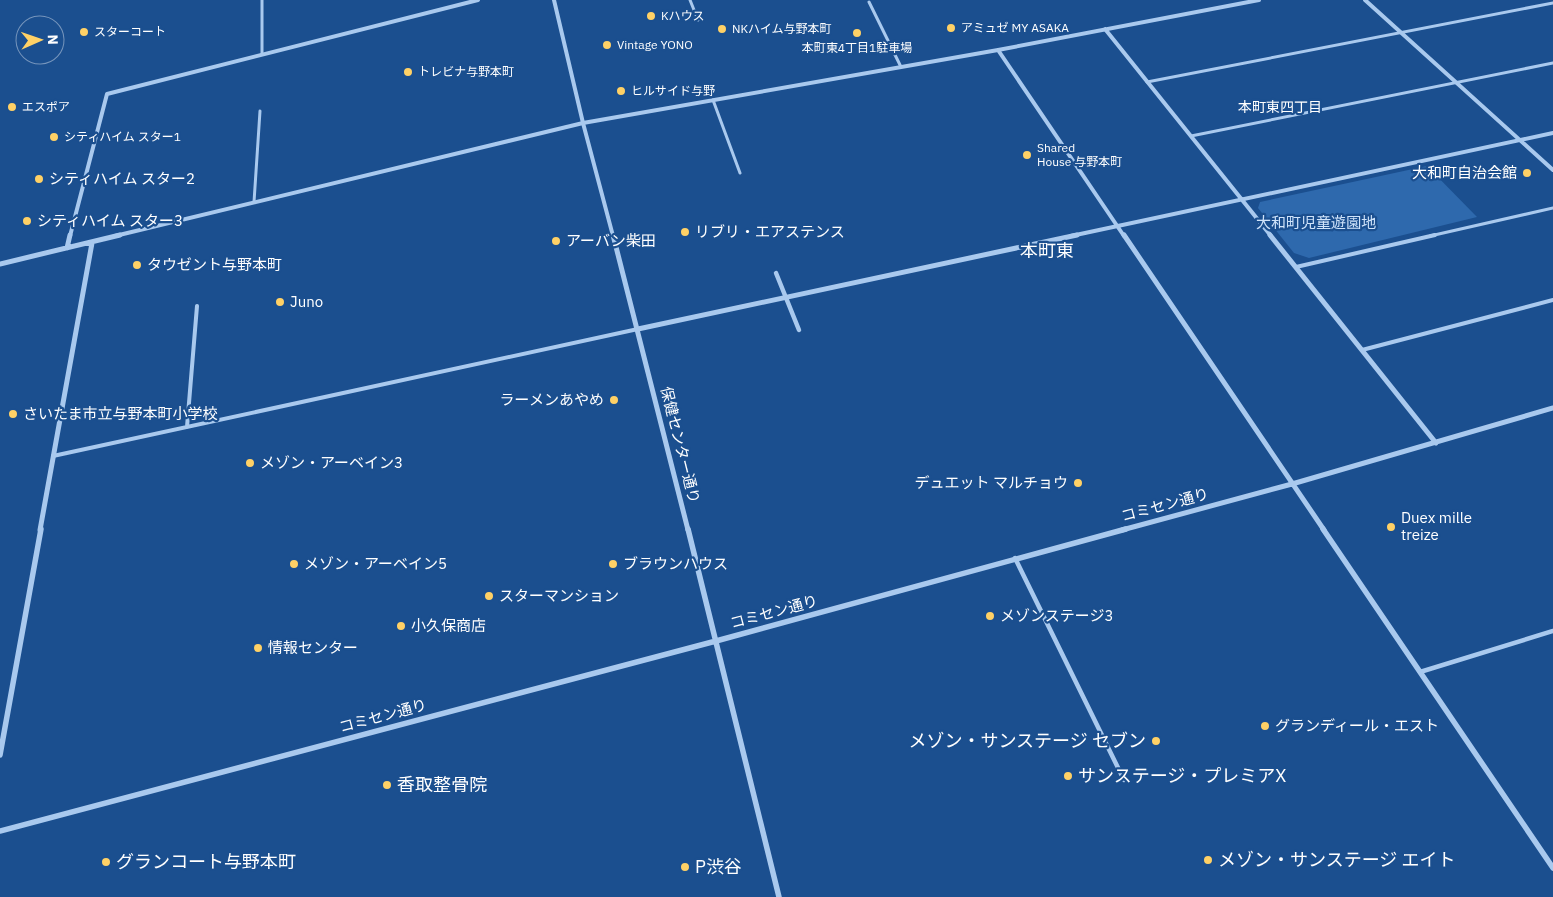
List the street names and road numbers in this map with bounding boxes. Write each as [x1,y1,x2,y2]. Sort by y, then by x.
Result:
street label: 保健センター通り [657,384,704,505]
street label: コミセン通り [1119,484,1211,525]
street label: コミセン通り [728,591,820,632]
street label: コミセン通り [337,695,429,736]

